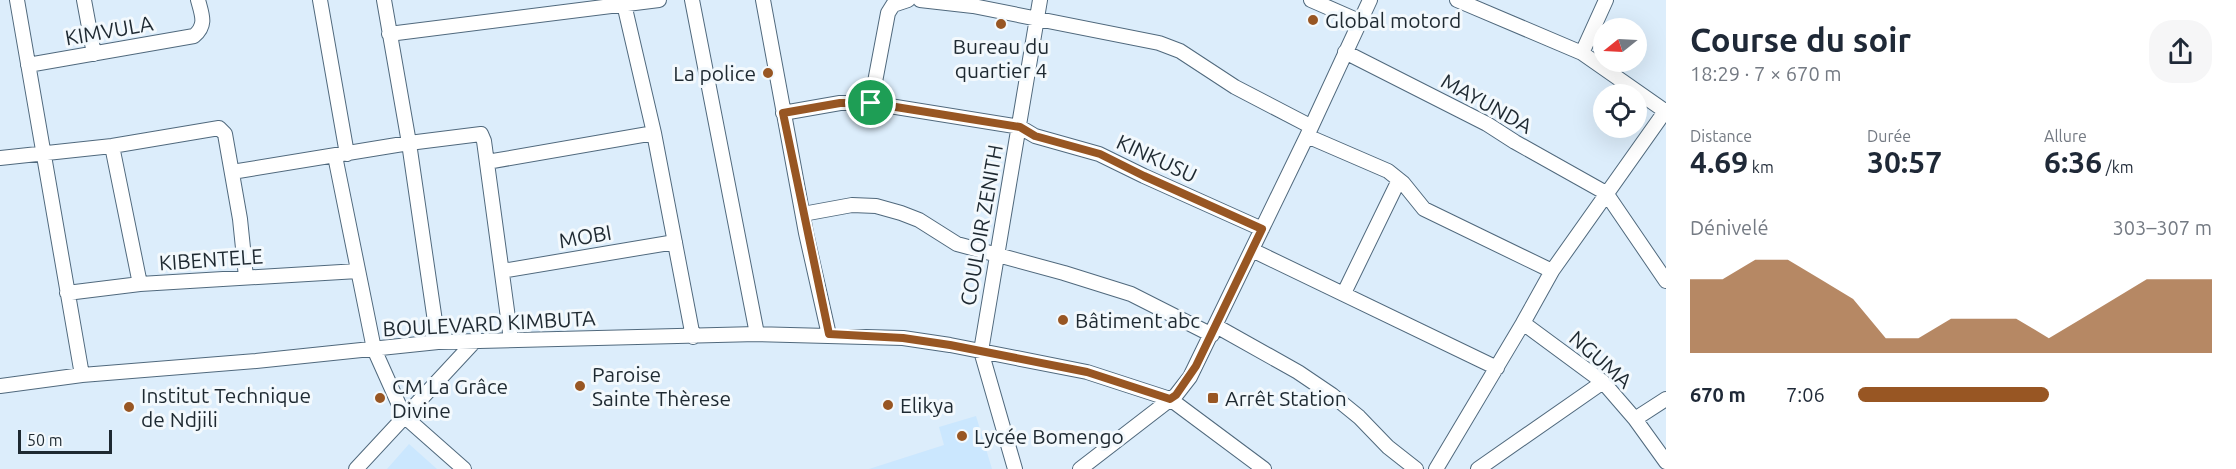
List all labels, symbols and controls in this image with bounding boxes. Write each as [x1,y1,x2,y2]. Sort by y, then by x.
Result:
place label: Global motord [1325,8,1461,32]
street label: KIMVULA [63,10,155,50]
marker: Global motord [1306,13,1320,27]
marker: Bureau du quartier 4 [994,17,1008,31]
north arrow [1593,18,1647,72]
map controls [1593,18,1647,138]
button: share [2149,20,2212,83]
text: Course du soir [1690,21,1911,58]
place label: Bureau du quartier 4 [953,34,1049,82]
place label: La police [673,61,756,85]
text: 18:29 · 7 × 670 m [1690,62,1842,85]
marker: La police [761,66,775,80]
street label: MAYUNDA [1437,68,1537,138]
pin [845,77,896,128]
button: locate [1593,84,1647,138]
icon: arrive [854,86,887,119]
text: Distance [1690,127,1752,145]
text: Durée [1867,127,1911,145]
text: Allure [2044,127,2087,145]
street label: KINKUSU [1113,129,1201,187]
street label: COULOIR ZENITH [955,143,1007,307]
text: 4.69 [1690,145,1748,179]
text: 30:57 [1867,145,1942,179]
text: 6:36 [2044,145,2102,179]
text: km [1748,158,1774,176]
text: /km [2102,158,2134,176]
text: Dénivelé [1690,216,1768,239]
text: 303–307 m [2113,216,2212,239]
street label: MOBI [557,220,613,252]
street label: KIBENTELE [158,243,264,275]
street label: BOULEVARD KIMBUTA [382,305,597,341]
place label: Bâtiment abc [1075,308,1200,332]
marker: Bâtiment abc [1056,313,1070,327]
street label: NGUMA [1565,325,1637,393]
place label: Paroise Sainte Thèrese [592,362,731,410]
place label: CM La Grâce Divine [392,374,508,422]
marker: Paroise Sainte Thèrese [573,379,587,393]
place label: Institut Technique de Ndjili [141,383,311,431]
text: 670 m [1690,383,1746,406]
text: 7:06 [1786,383,1825,406]
place label: Arrêt Station [1225,386,1347,410]
marker: CM La Grâce Divine [373,391,387,405]
marker: Arrêt Station [1206,391,1220,405]
place label: Elikya [900,393,954,417]
marker: Elikya [881,398,895,412]
marker: Institut Technique de Ndjili [122,400,136,414]
place label: Lycée Bomengo [974,424,1124,448]
scale bar [18,427,112,454]
marker: Lycée Bomengo [955,429,969,443]
text: 50 m [27,431,63,449]

